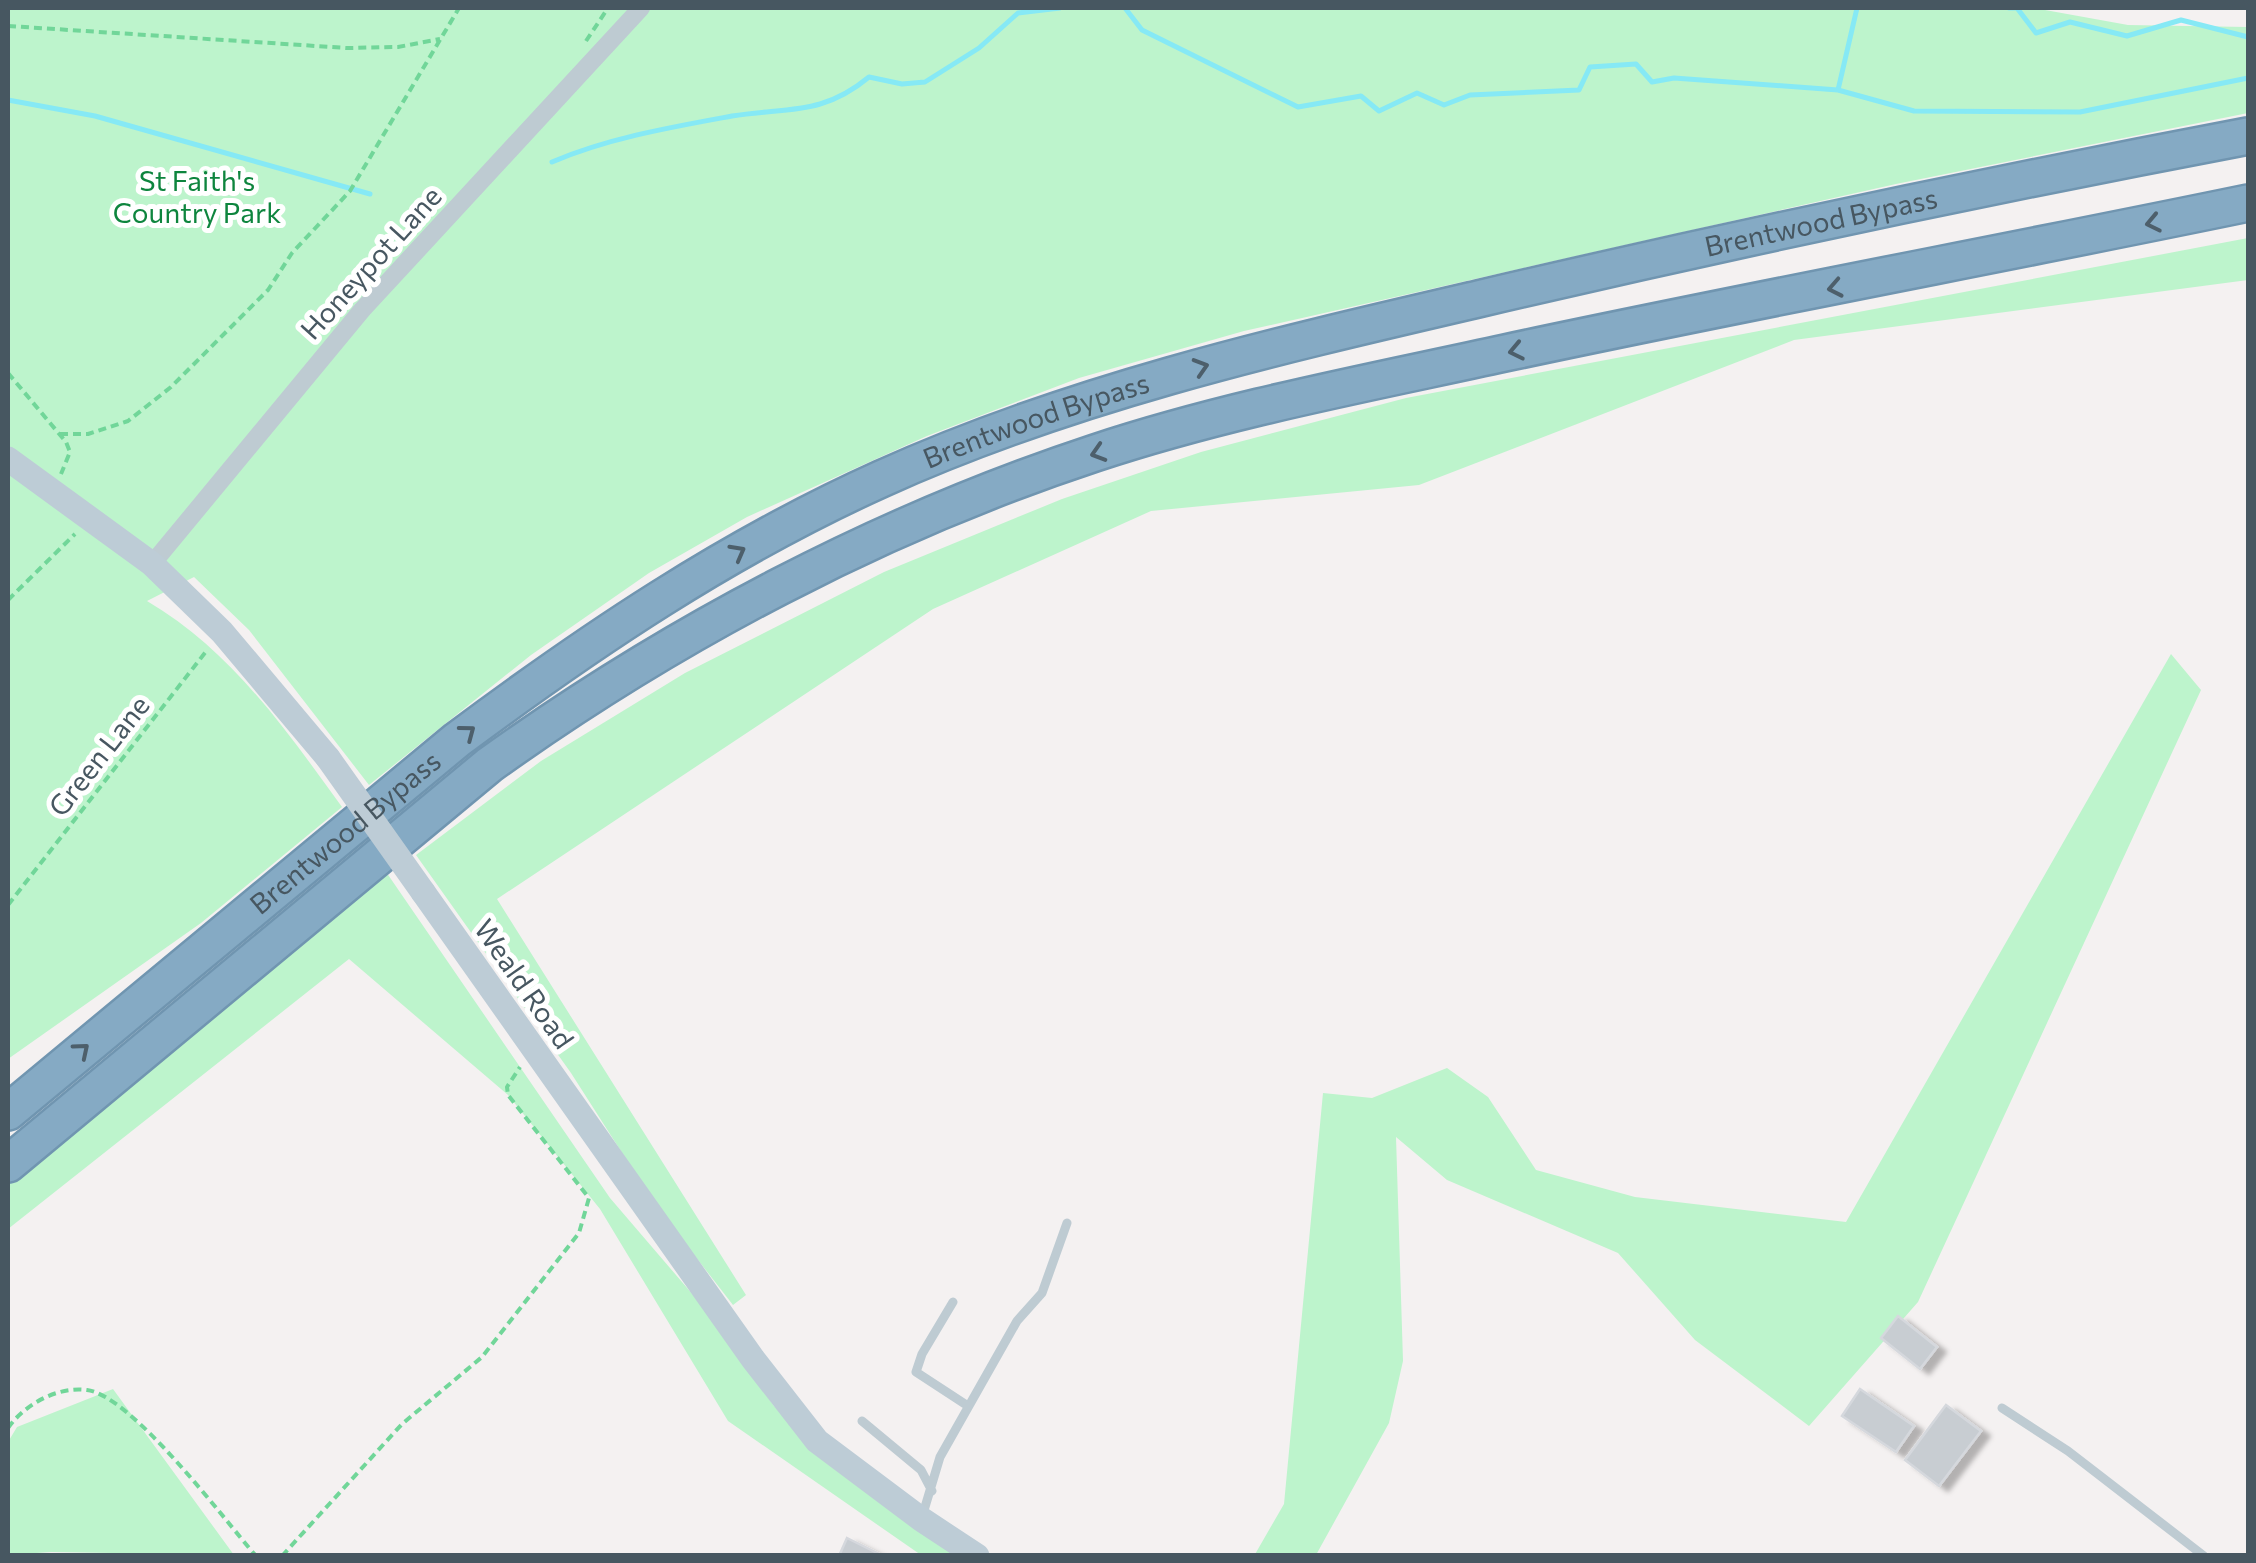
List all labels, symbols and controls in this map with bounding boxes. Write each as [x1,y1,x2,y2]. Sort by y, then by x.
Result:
park label: St Faith's Country Park [113,163,281,229]
street label: Honeypot Lane [293,179,448,346]
street label: Brentwood Bypass [1701,180,1940,263]
one-way arrow [2145,211,2162,232]
one-way arrow [1826,277,1843,298]
one-way arrow [1508,339,1525,360]
one-way arrow [1192,358,1209,378]
street label: Brentwood Bypass [918,365,1153,475]
one-way arrow [1091,441,1108,461]
one-way arrow [727,544,745,564]
street label: Green Lane [41,688,156,822]
one-way arrow [457,726,475,743]
street label: Brentwood Bypass [242,743,447,921]
street label: Weald Road [468,912,582,1055]
one-way arrow [71,1043,89,1061]

